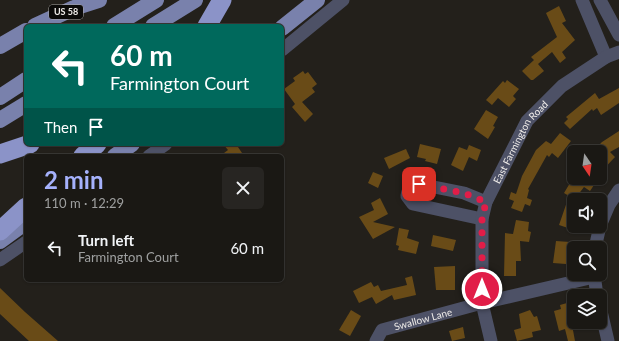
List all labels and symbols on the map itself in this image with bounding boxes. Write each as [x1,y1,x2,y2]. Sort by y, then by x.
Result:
road number: US 58 [49,5,83,19]
street label: East Farmington Road [490,98,550,185]
north arrow [567,145,607,185]
pin [402,167,436,201]
position arrow [461,268,503,310]
street label: Swallow Lane [393,305,453,332]

